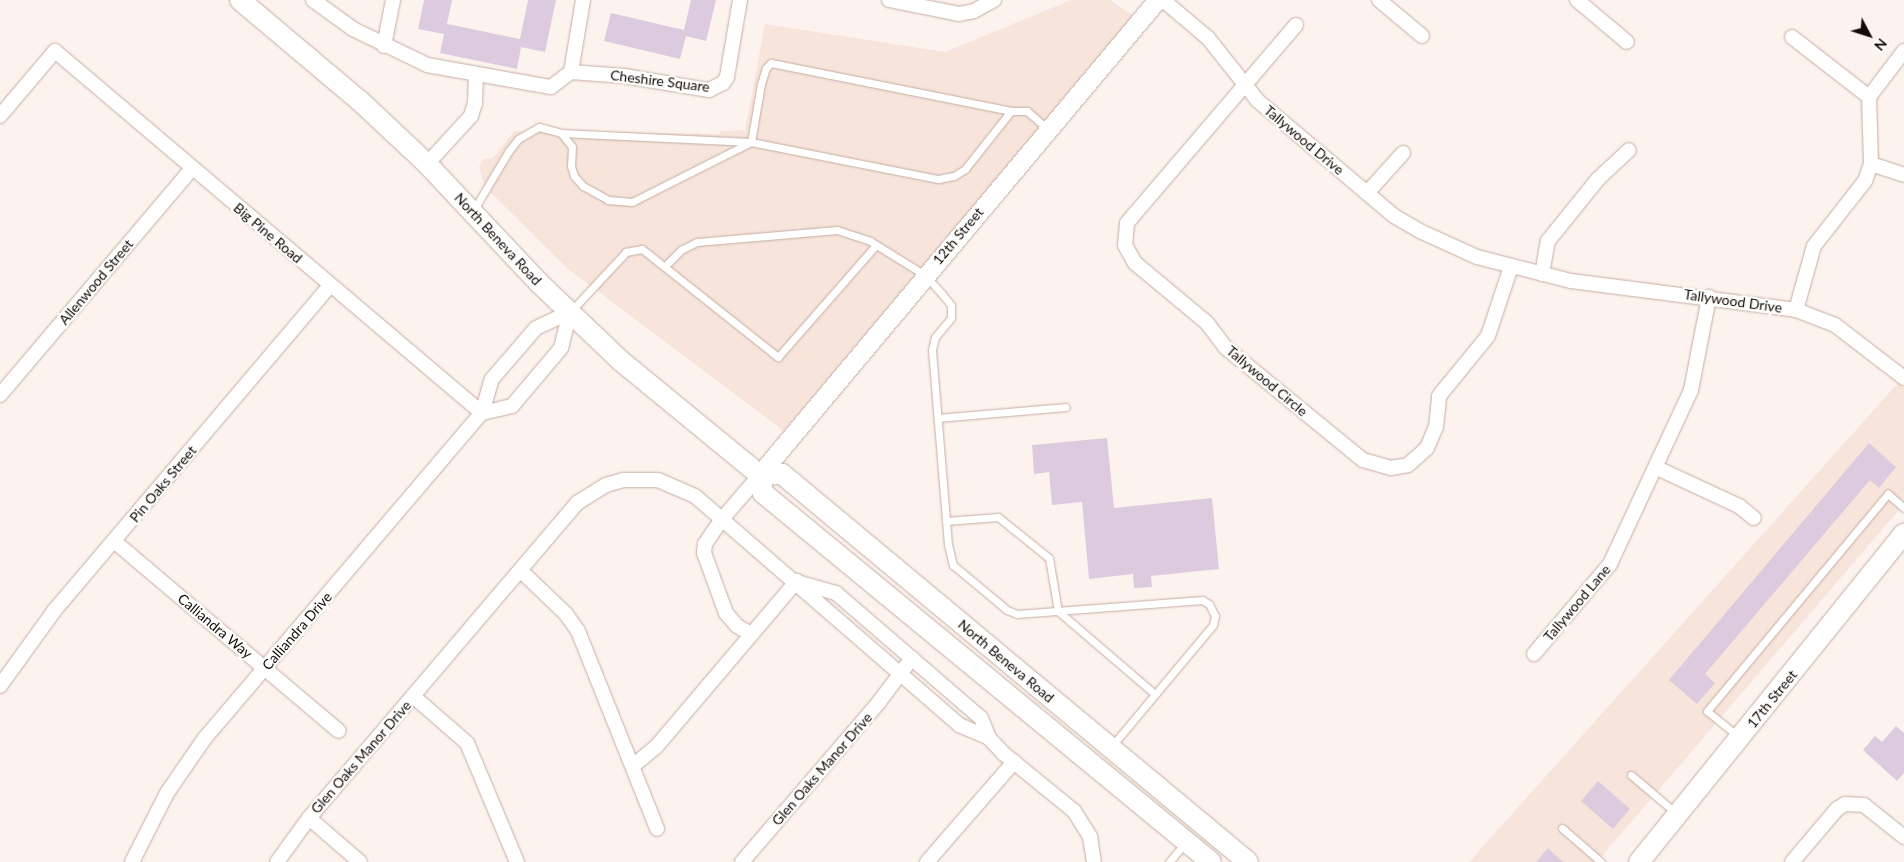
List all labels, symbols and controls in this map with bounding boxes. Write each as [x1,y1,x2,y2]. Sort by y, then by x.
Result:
north arrow [1844,10,1894,60]
text: N [1871,35,1891,55]
street label: Cheshire Square [609,67,711,95]
street label: Tallywood Drive [1261,102,1347,178]
street label: North Beneva Road [451,189,545,289]
street label: Big Pine Road [230,199,306,267]
street label: 12th Street [929,204,987,268]
street label: Allenwood Street [55,236,137,328]
street label: Tallywood Drive [1683,286,1783,316]
street label: Tallywood Circle [1223,342,1311,420]
street label: Pin Oaks Street [126,442,200,526]
street label: Tallywood Lane [1540,561,1614,645]
street label: Calliandra Drive [259,589,335,673]
street label: Calliandra Way [174,590,256,662]
street label: North Beneva Road [955,616,1057,706]
street label: 17th Street [1744,667,1800,731]
street label: Glen Oaks Manor Drive [307,697,415,817]
street label: Glen Oaks Manor Drive [768,709,876,829]

